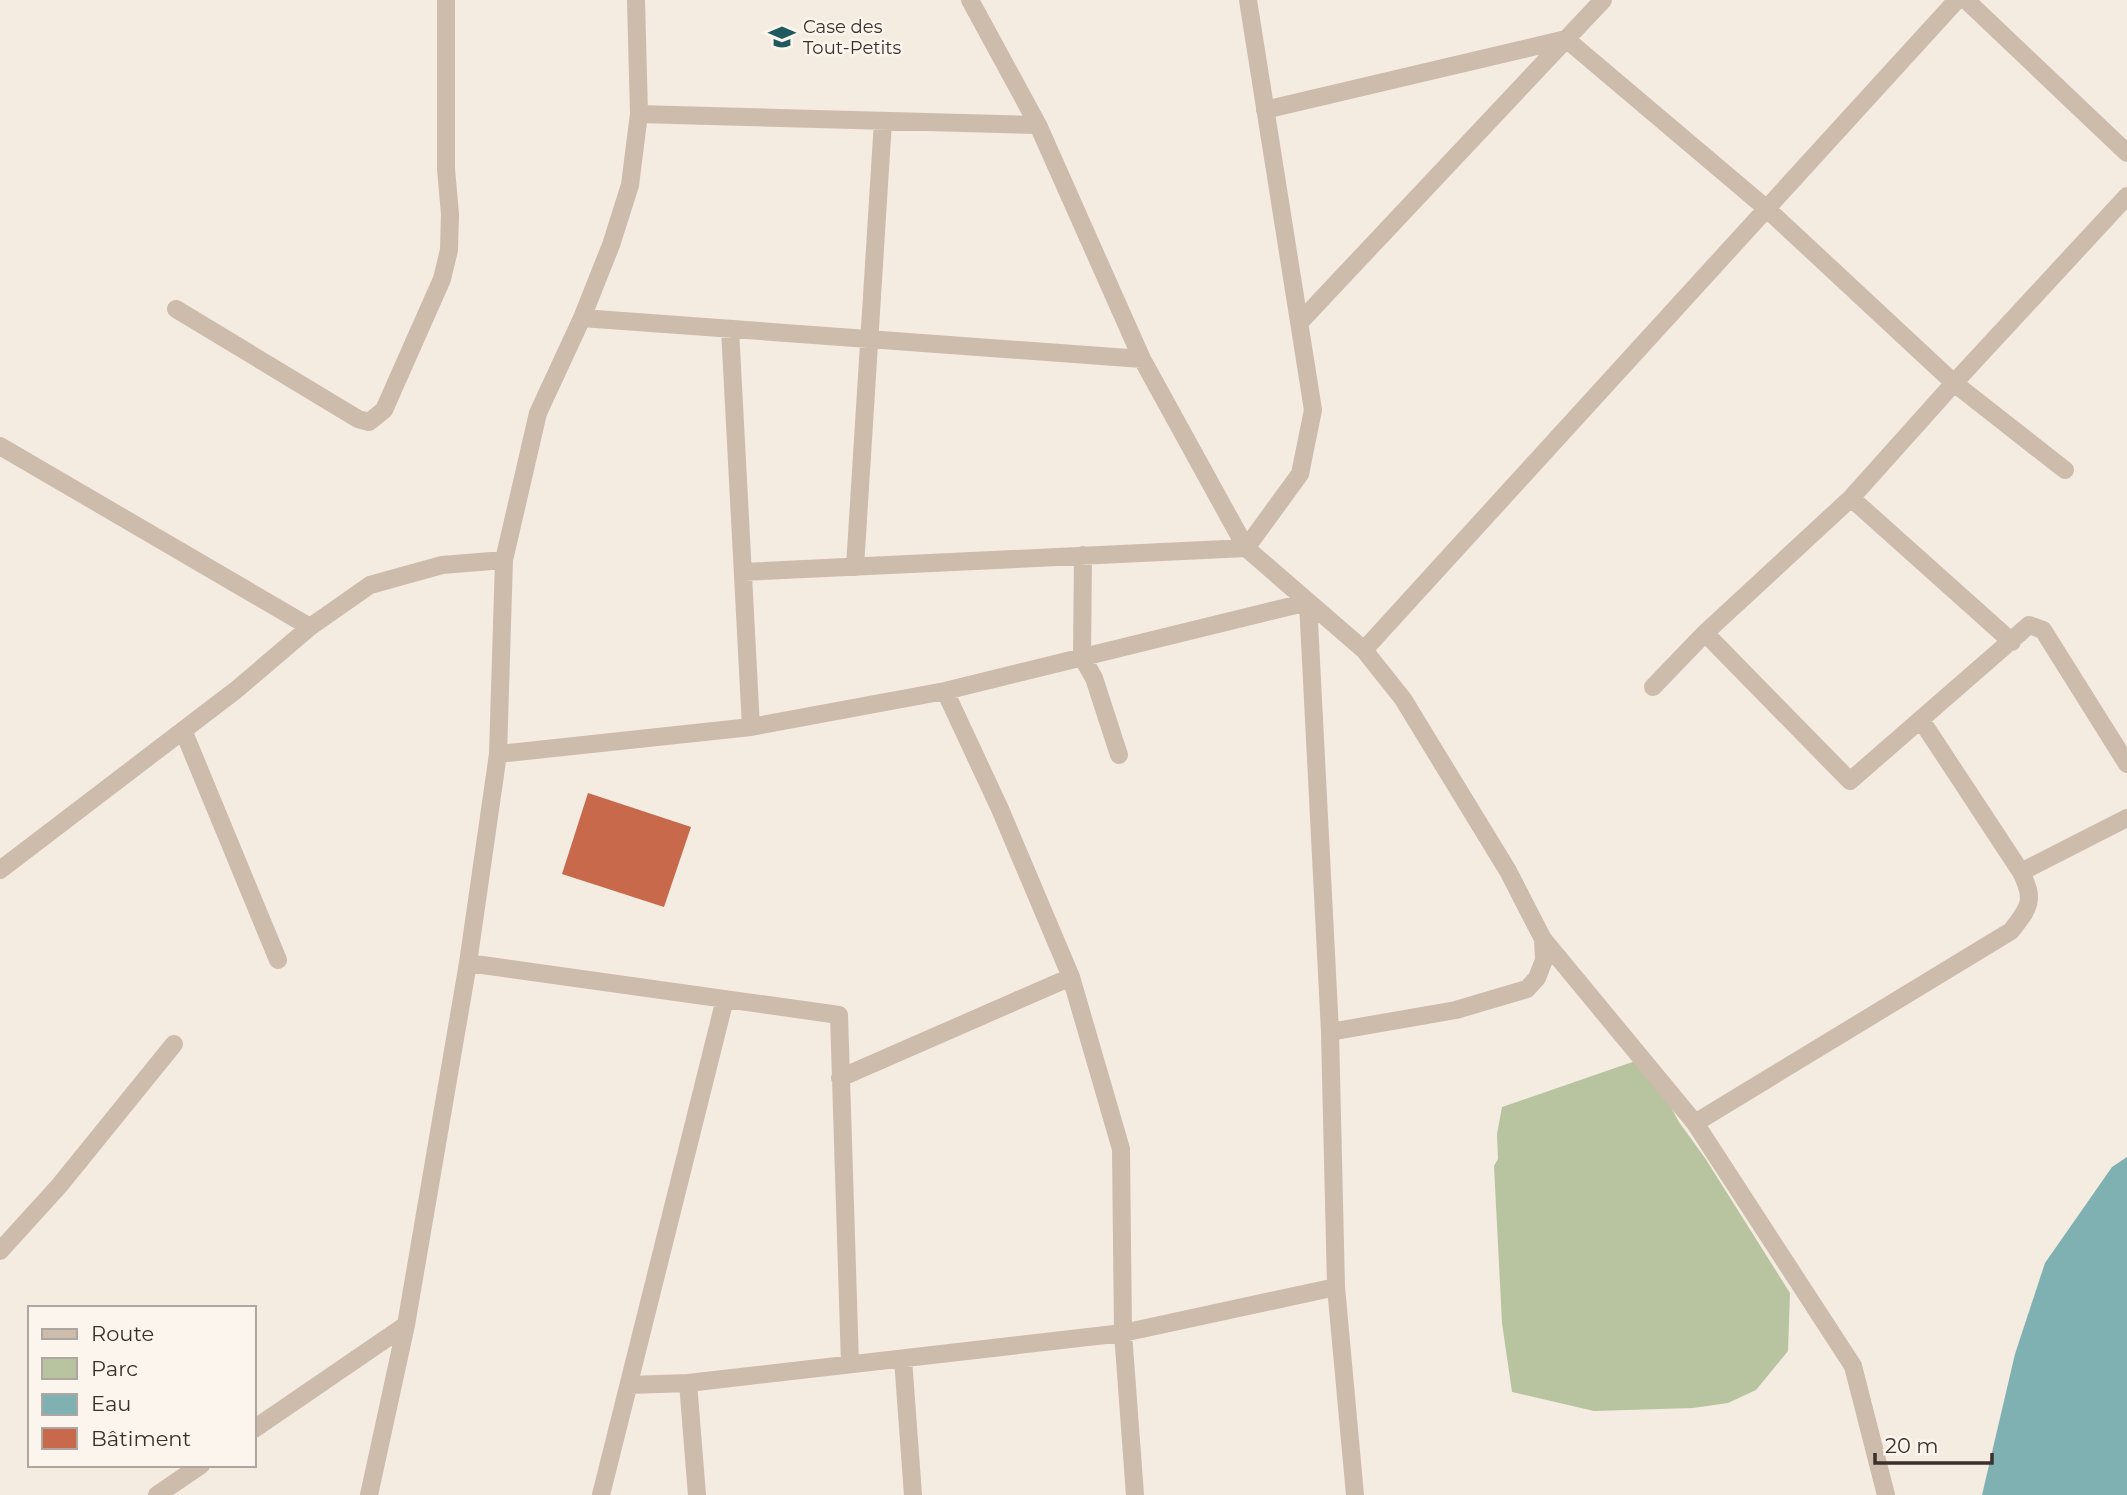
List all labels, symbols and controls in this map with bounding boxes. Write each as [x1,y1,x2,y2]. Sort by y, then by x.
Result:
place label: Case des Tout-Petits [803,16,902,59]
school or university icon: Case des Tout-Petits [767,22,797,52]
legend [28,1306,256,1467]
text: Route [91,1321,154,1346]
text: Parc [91,1356,138,1381]
text: Eau [91,1391,131,1416]
scale bar [1875,1422,1992,1466]
text: Bâtiment [91,1426,191,1451]
text: 20 m [1885,1433,1939,1458]

